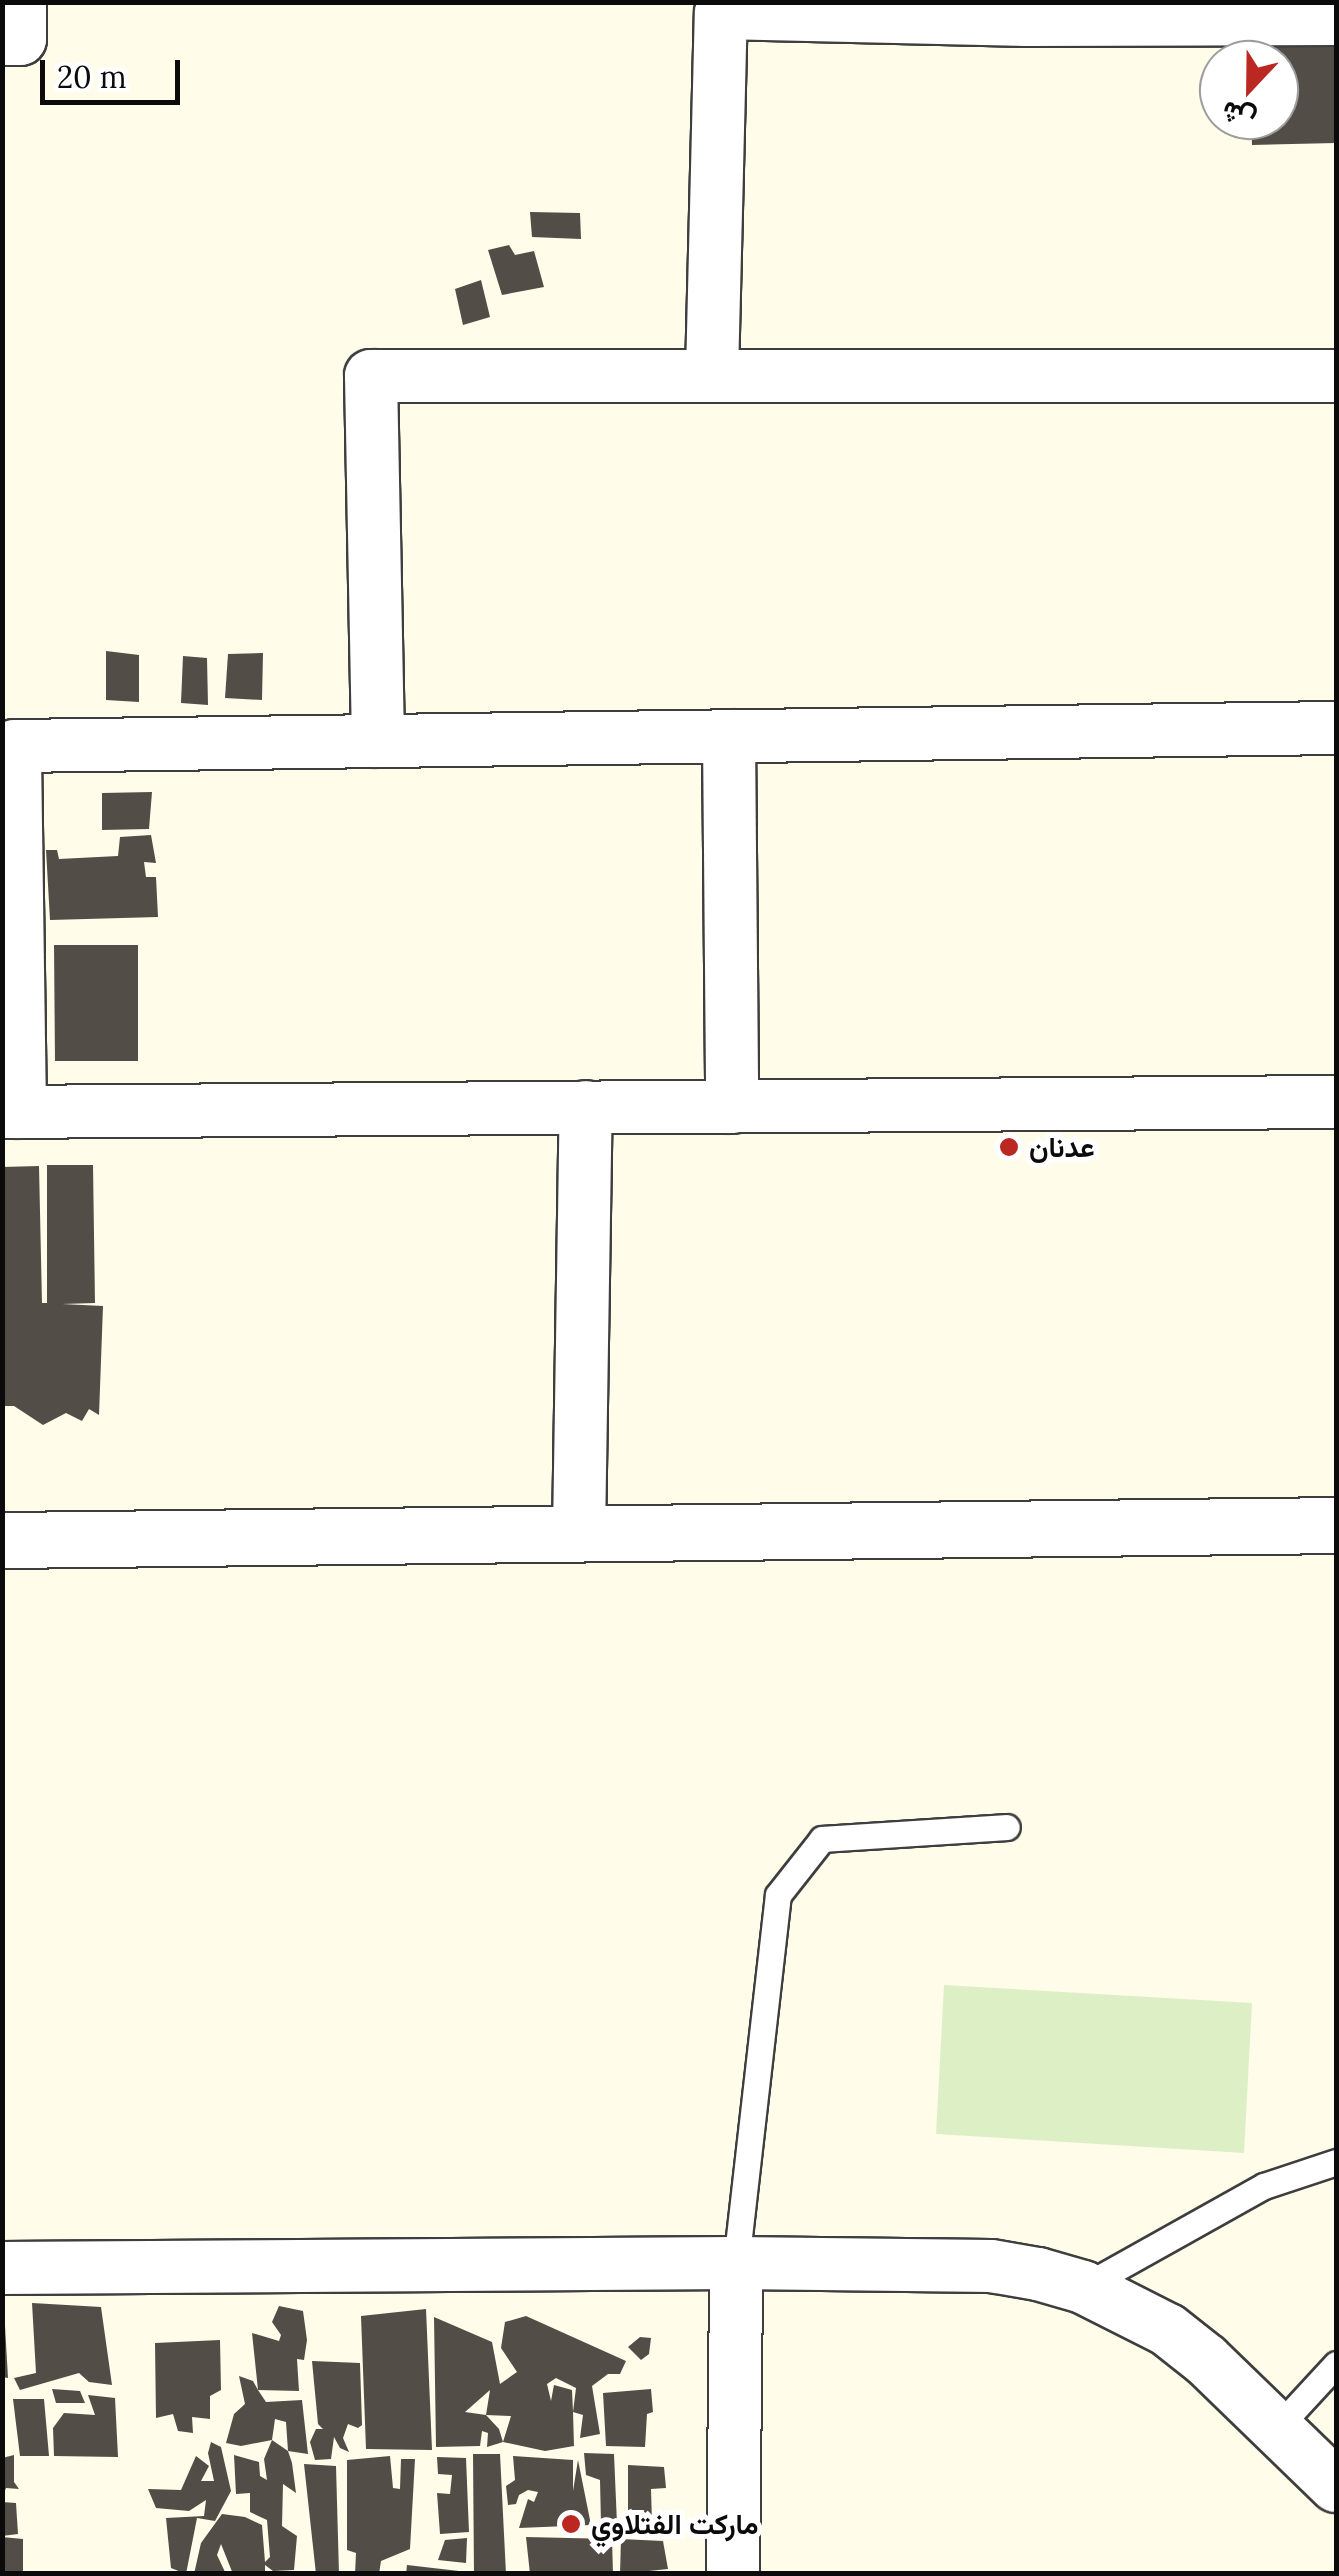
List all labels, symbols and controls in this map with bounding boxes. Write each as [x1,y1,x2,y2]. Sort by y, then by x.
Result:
scale bar [45,40,185,102]
north arrow [1199,40,1299,140]
text: 20 m [57,58,126,96]
text: ش [1216,93,1261,139]
place label: عدنان [1029,1130,1095,1164]
marker: عدنان [998,1136,1020,1158]
place label: ماركت الفتلاوي [591,2507,758,2541]
marker: ماركت الفتلاوي [560,2513,582,2535]

